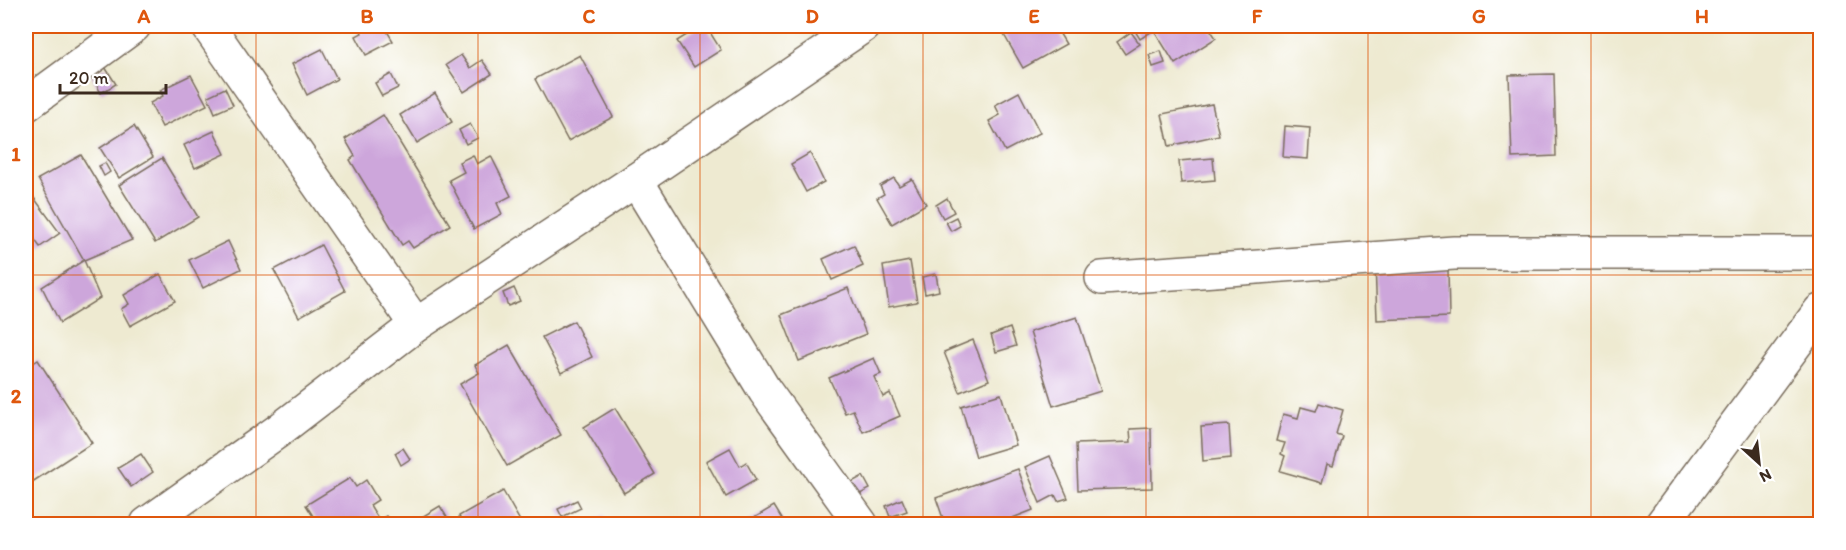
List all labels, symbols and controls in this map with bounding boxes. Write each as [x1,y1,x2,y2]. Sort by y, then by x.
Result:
text: A [137,4,151,28]
text: B [361,4,374,28]
text: C [583,4,596,28]
text: D [805,4,819,28]
text: E [1028,4,1040,28]
text: F [1252,4,1263,28]
text: G [1472,4,1486,28]
text: H [1695,4,1709,28]
scale bar [60,57,166,95]
text: 20 m [69,67,109,89]
text: 1 [11,142,21,166]
text: 2 [11,384,22,408]
north arrow [1729,433,1789,493]
text: N [1756,465,1775,487]

